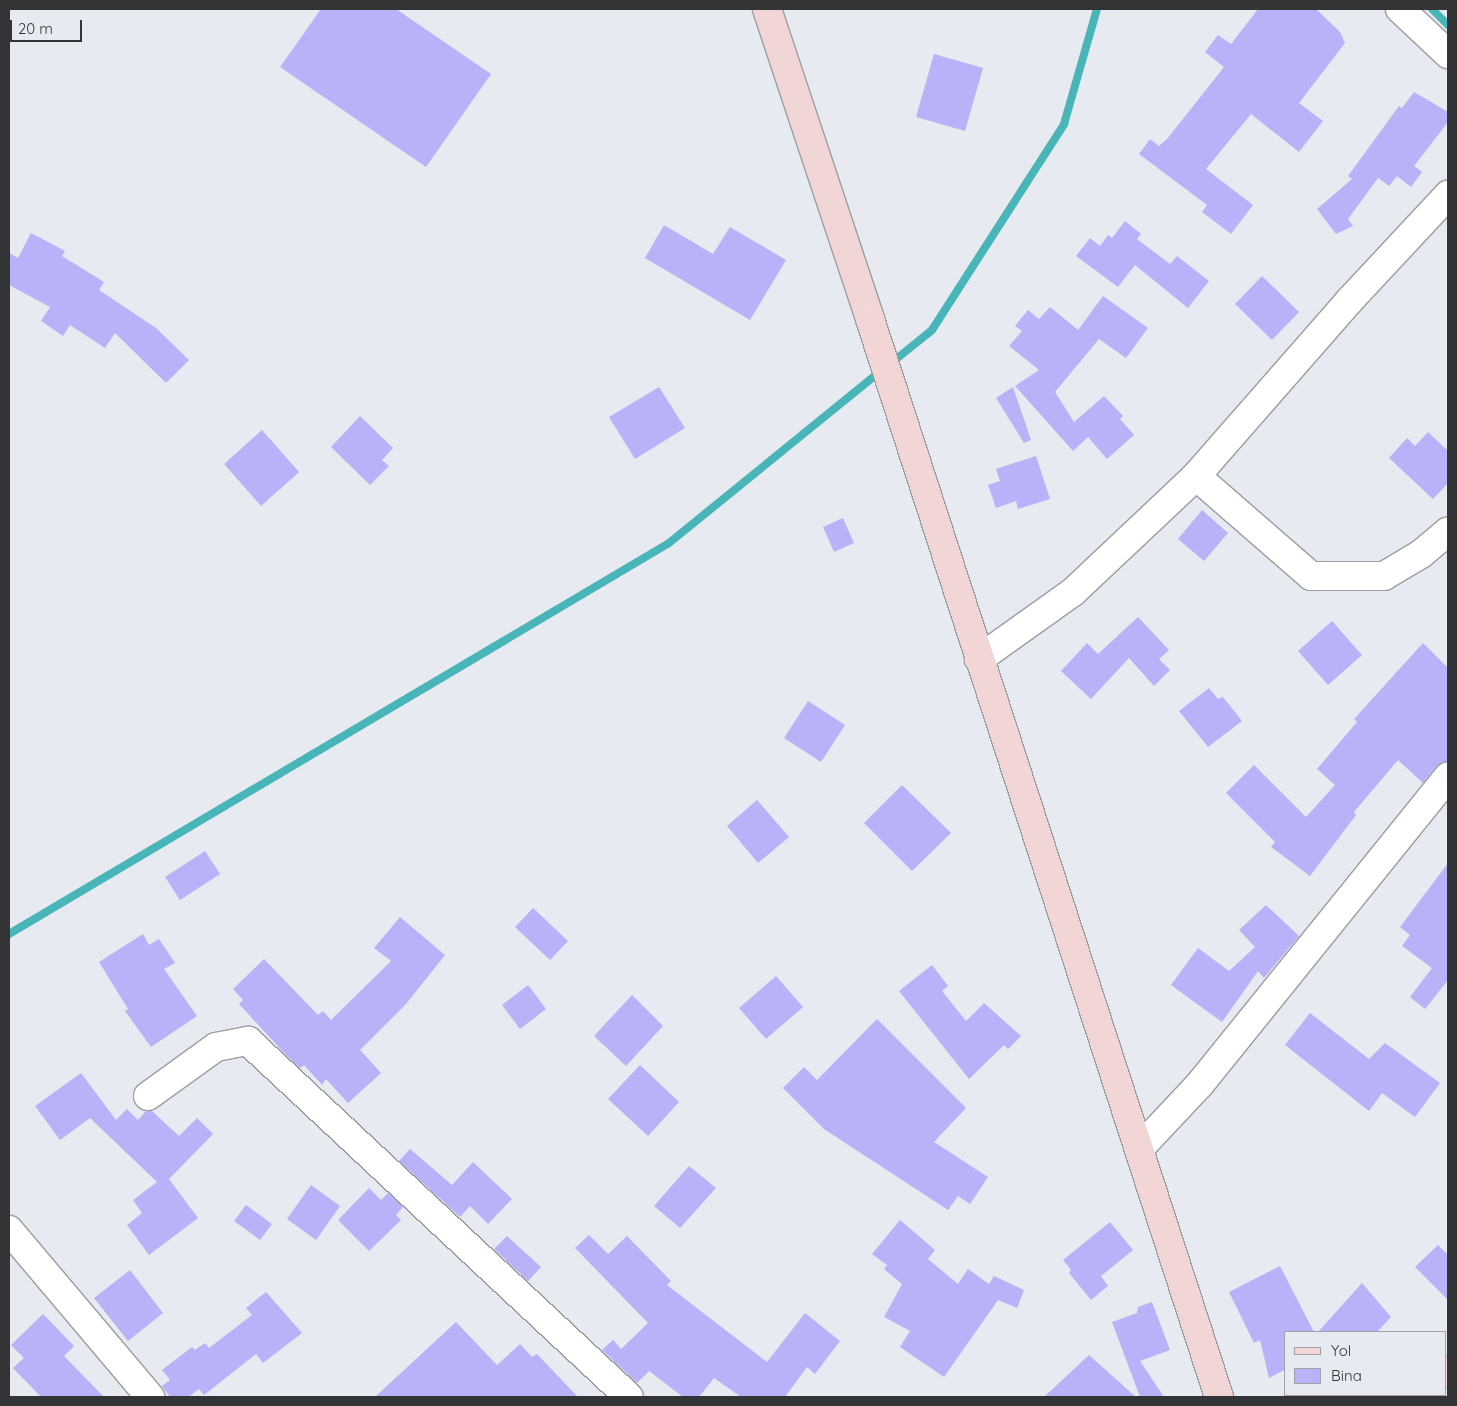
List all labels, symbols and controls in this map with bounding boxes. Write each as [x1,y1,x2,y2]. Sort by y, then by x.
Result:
scale bar [12,10,85,42]
text: 20 m [18,19,53,38]
legend [1284,1331,1447,1396]
text: Yol [1331,1341,1351,1360]
text: Bina [1331,1366,1362,1385]

